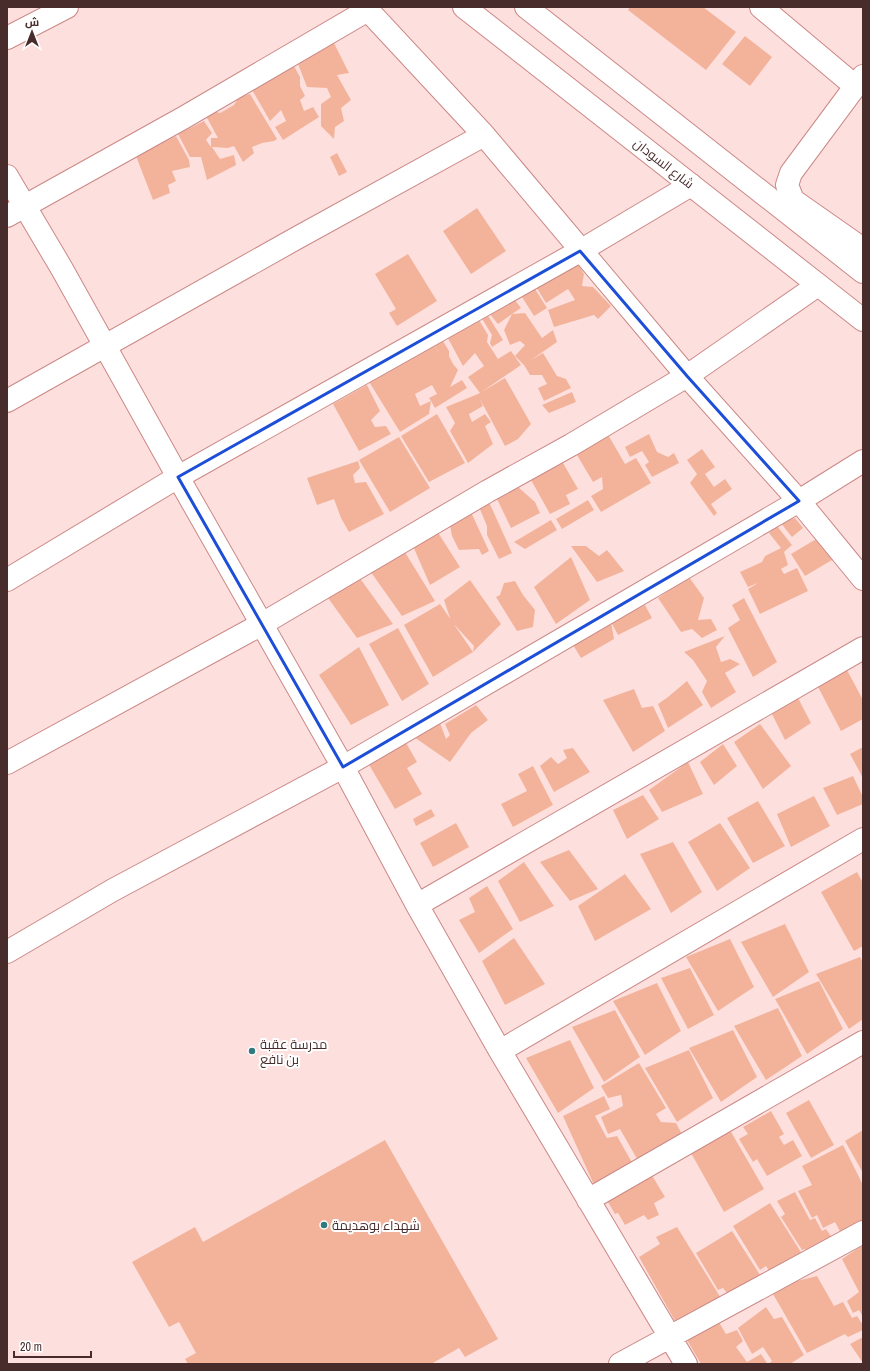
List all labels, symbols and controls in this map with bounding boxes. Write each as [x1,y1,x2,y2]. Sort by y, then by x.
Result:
north arrow [12,12,52,52]
text: ش [25,15,39,29]
street label: شارع السودان [630,134,697,192]
place label: مدرسة عقبة بن نافع [260,1036,327,1068]
marker: مدرسة عقبة بن نافع [247,1046,257,1056]
place label: شهداء بوهديمة [332,1217,420,1234]
marker: شهداء بوهديمة [319,1220,329,1230]
scale bar [14,1333,91,1359]
text: 20 m [20,1339,42,1355]

